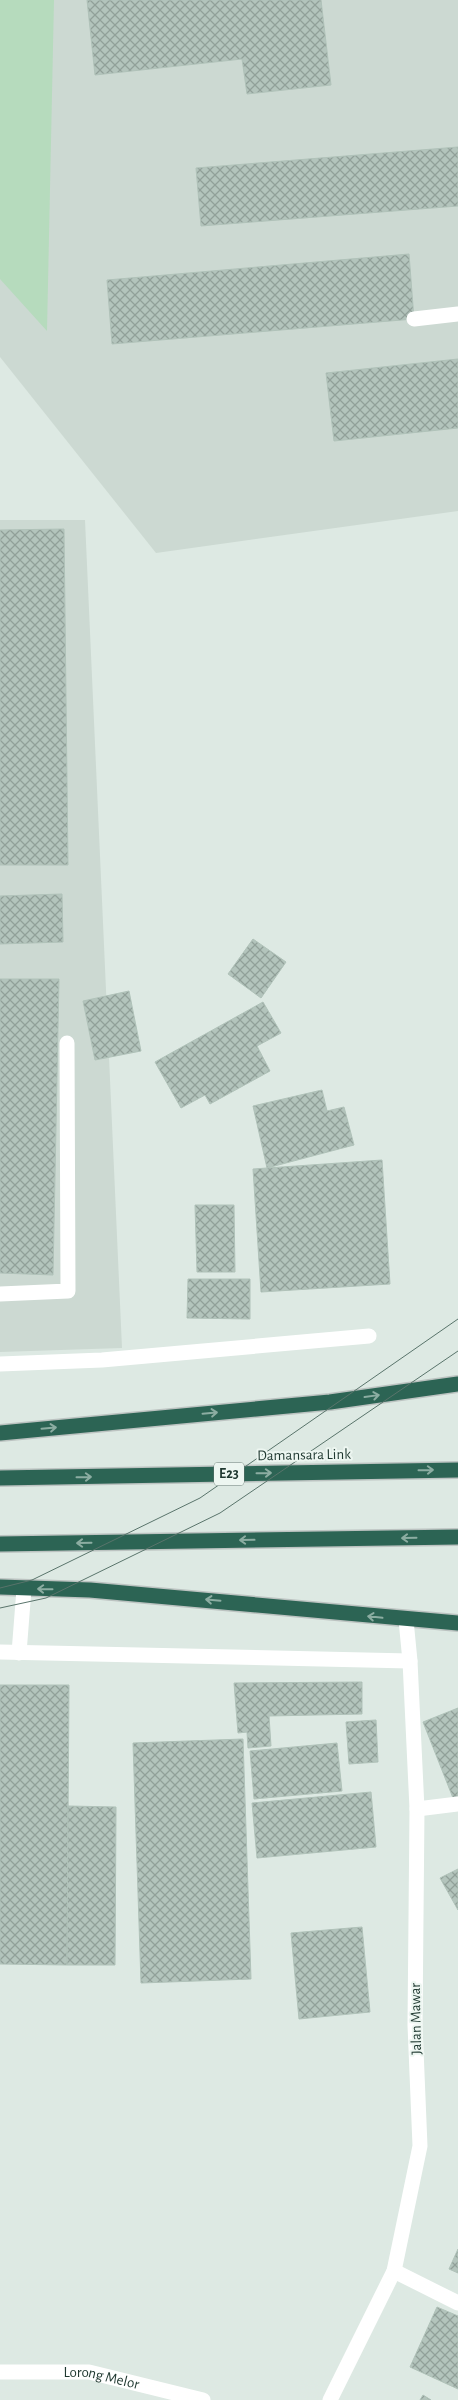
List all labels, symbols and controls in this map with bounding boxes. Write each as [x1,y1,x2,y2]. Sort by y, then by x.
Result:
one-way arrow [364,1391,380,1401]
one-way arrow [202,1408,218,1418]
one-way arrow [40,1424,56,1433]
street label: Damansara Link [257,1447,351,1463]
road number: E23 [214,1462,244,1486]
one-way arrow [418,1466,434,1475]
one-way arrow [255,1469,271,1478]
one-way arrow [75,1472,91,1482]
one-way arrow [402,1533,418,1543]
one-way arrow [239,1535,256,1545]
one-way arrow [77,1538,93,1547]
one-way arrow [37,1584,54,1594]
one-way arrow [205,1595,221,1605]
one-way arrow [367,1612,383,1622]
street label: Jalan Mawar [408,1983,424,2055]
street label: Lorong Melor [63,2365,141,2392]

